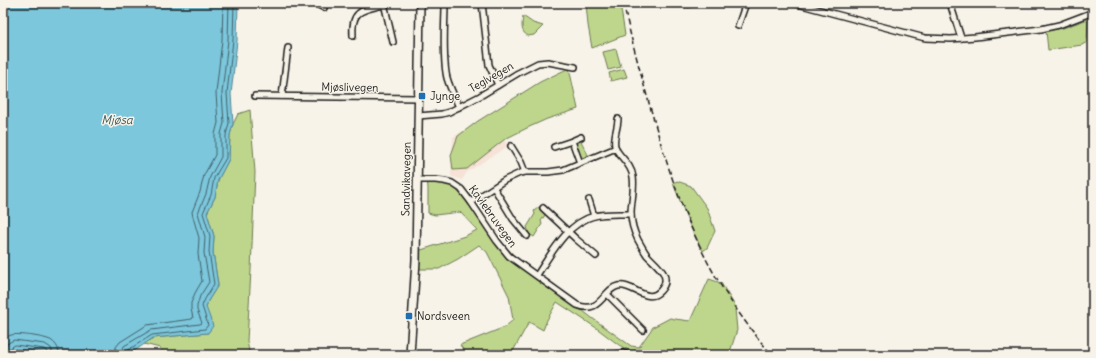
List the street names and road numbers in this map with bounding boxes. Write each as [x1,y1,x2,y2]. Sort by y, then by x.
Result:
street label: Teglvegen [466,59,516,95]
street label: Mjøslivegen [321,80,379,94]
street label: Sandvikavegen [398,142,414,216]
street label: Kavlebruvegen [466,182,520,250]

